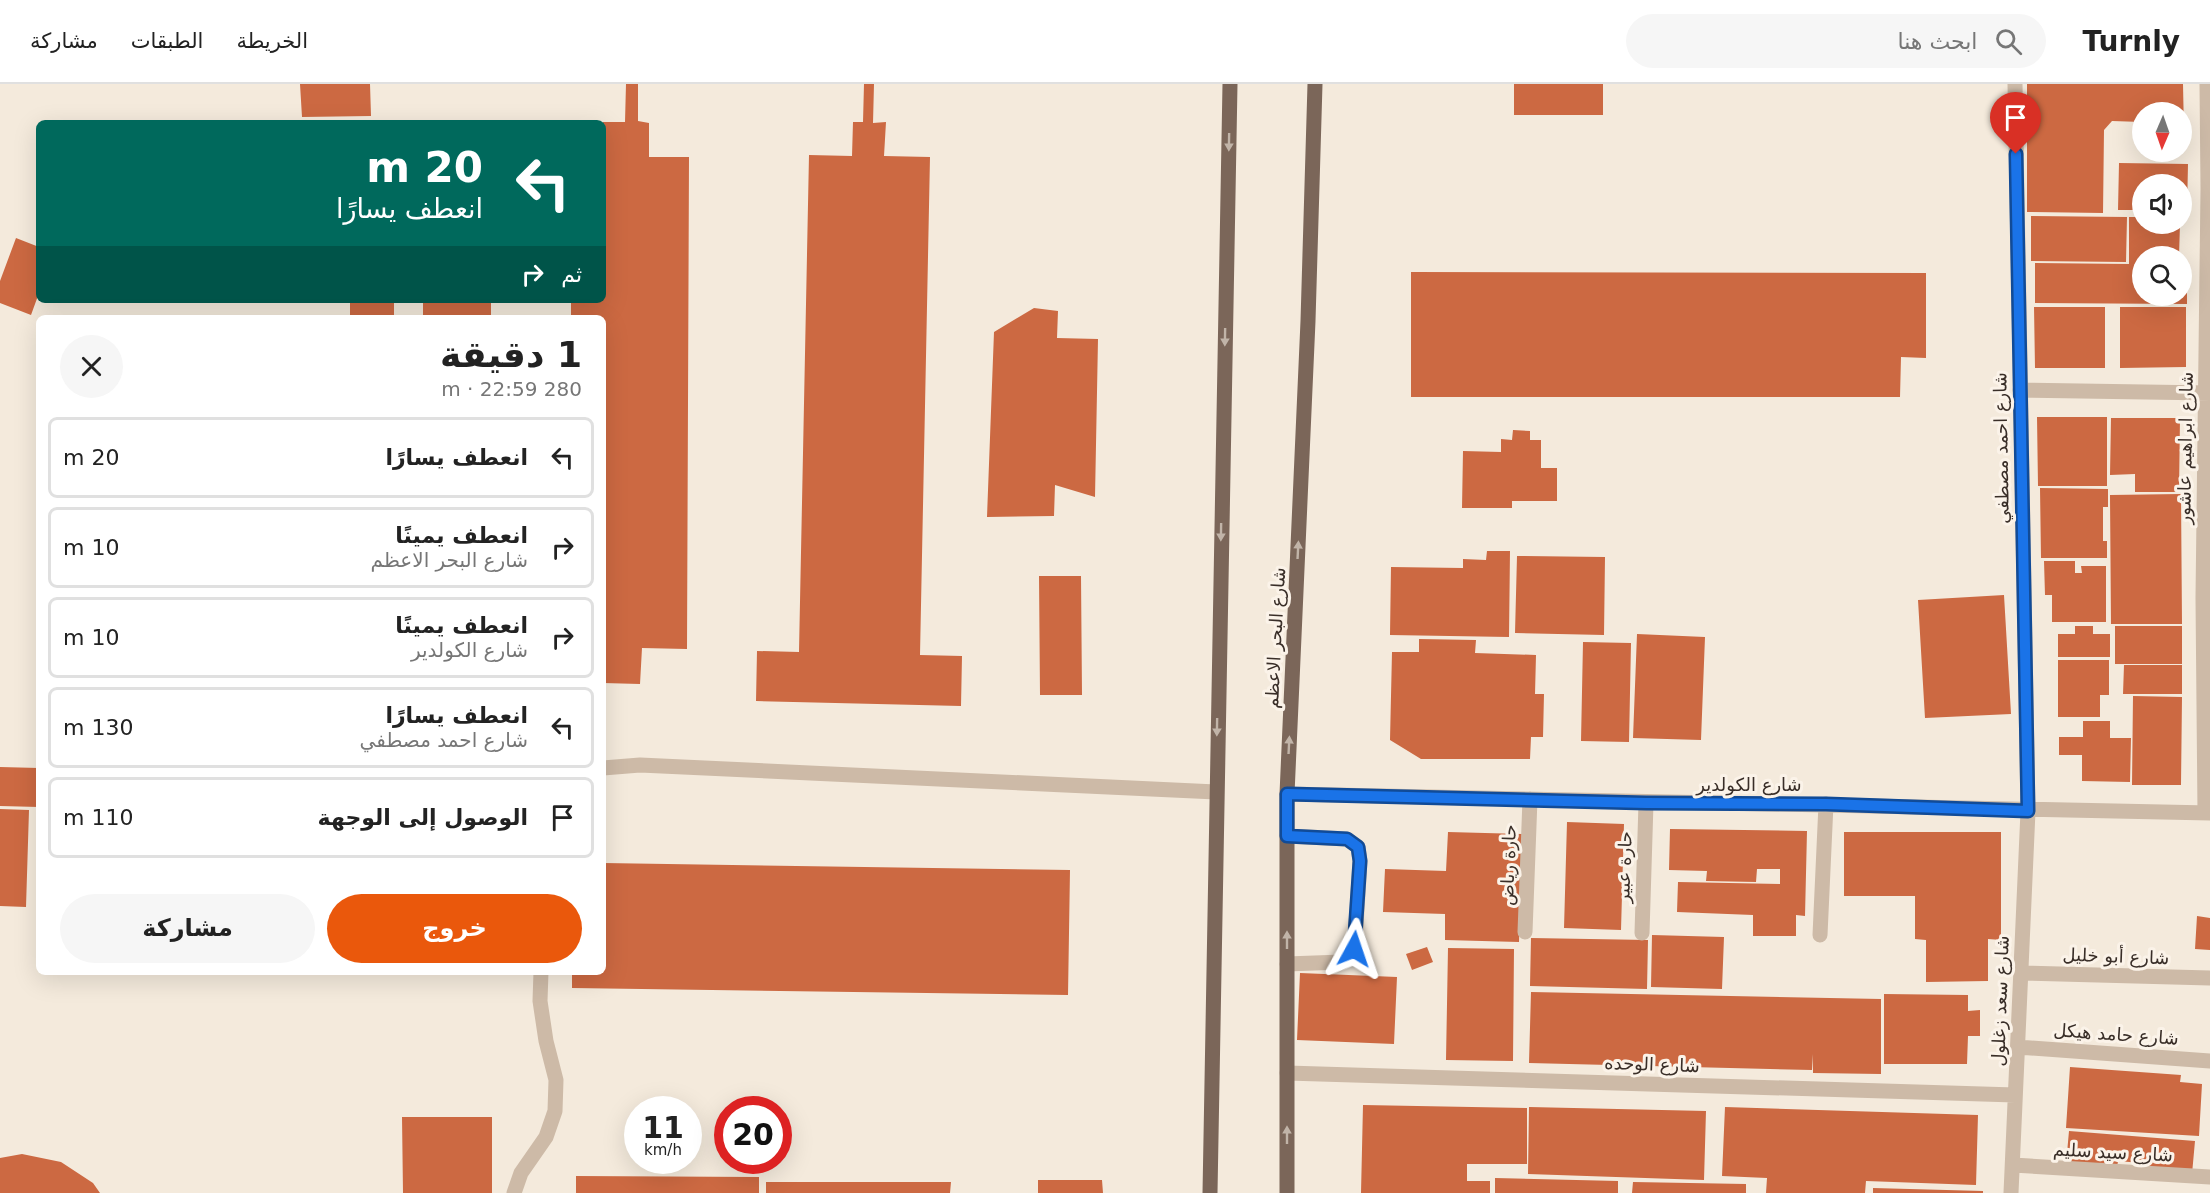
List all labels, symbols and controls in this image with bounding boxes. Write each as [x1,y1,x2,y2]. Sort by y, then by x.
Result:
search box [1626,14,2046,68]
icon: search [1992,25,2025,58]
text: Turnly [2082,25,2180,58]
text: مشاركة [30,29,98,53]
text: الطبقات [131,29,203,53]
text: الخريطة [236,29,308,53]
text: ابحث هنا [1897,29,1977,54]
pin [1990,92,2041,154]
icon: arrive [1999,101,2032,134]
north arrow [2132,102,2192,162]
map controls [2132,102,2192,306]
one-way arrow [1224,133,1234,152]
text: 20 m [366,143,483,192]
icon: left [504,144,582,222]
button: sound [2132,174,2192,234]
text: انعطف يسارًا [336,193,483,224]
button: search [2132,246,2192,306]
icon: right [516,258,549,291]
text: ثم [561,262,582,287]
one-way arrow [1220,328,1230,347]
text: 1 دقيقة [440,334,582,375]
button: close [60,335,123,398]
street label: شارع احمد مصطفي [1989,372,2014,524]
street label: شارع ابراهيم عاشور [2173,372,2198,525]
text: 280 m · 22:59 [441,377,582,401]
icon: left [546,441,579,474]
text: 20 m [63,445,119,470]
text: انعطف يسارًا [385,445,528,470]
text: انعطف يمينًا [395,523,528,548]
one-way arrow [1216,523,1226,542]
icon: right [546,531,579,564]
text: 10 m [63,535,119,560]
one-way arrow [1294,540,1303,559]
text: شارع البحر الاعظم [371,548,528,572]
street label: شارع البحر الاعظم [1261,567,1290,709]
text: انعطف يمينًا [395,613,528,638]
icon: right [546,621,579,654]
text: 10 m [63,625,119,650]
text: شارع الكولدير [411,638,528,662]
text: انعطف يسارًا [385,703,528,728]
icon: left [546,711,579,744]
text: 130 m [63,715,133,740]
one-way arrow [1212,718,1222,737]
text: شارع احمد مصطفي [360,728,528,752]
one-way arrow [1285,735,1294,754]
street label: شارع الكولدير [1695,774,1802,796]
icon: arrive [546,801,579,834]
text: 110 m [63,805,133,830]
text: الوصول إلى الوجهة [318,805,528,830]
street label: حارة رياض [1496,824,1521,906]
street label: حارة عبير [1612,831,1637,904]
button: مشاركة [60,894,315,963]
button: خروج [327,894,582,963]
position arrow [1322,917,1386,981]
one-way arrow [1282,930,1292,949]
street label: شارع سعد زغلول [1987,935,2014,1067]
street label: شارع أبو خليل [2062,943,2170,969]
street label: شارع حامد هيكل [2053,1019,2179,1050]
street label: شارع الوحده [1604,1052,1700,1077]
speed limit sign: 20 [714,1096,792,1174]
text: 11 [642,1110,684,1145]
one-way arrow [1282,1125,1292,1144]
street label: شارع سيد سليم [2053,1138,2173,1167]
text: km/h [644,1141,682,1159]

